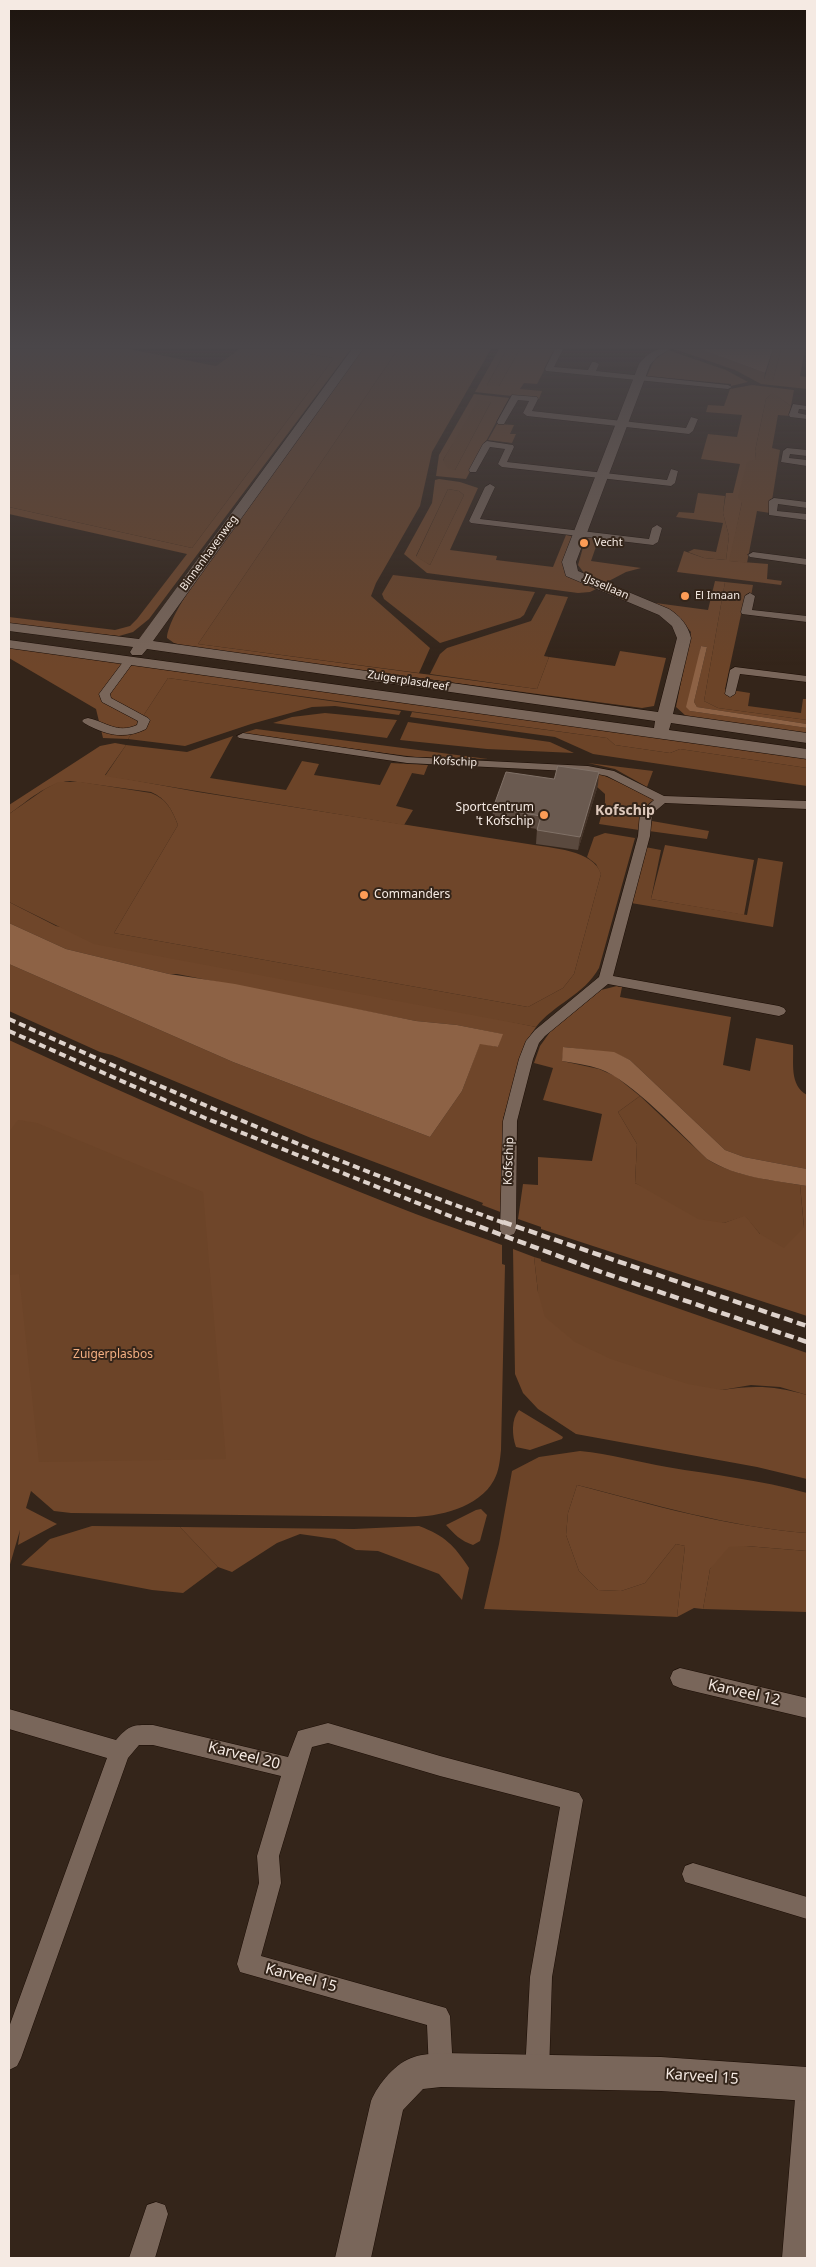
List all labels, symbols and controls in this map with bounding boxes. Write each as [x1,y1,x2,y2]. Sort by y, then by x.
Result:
street label: Binnenhavenweg [177,513,241,593]
place label: Vecht [594,536,623,550]
marker: Vecht [578,537,590,549]
street label: IJssellaan [581,571,631,603]
place label: El Imaan [695,589,740,603]
marker: El Imaan [679,590,691,602]
street label: Zuigerplasdreef [367,668,449,694]
street label: Kofschip [433,755,477,769]
place label: Sportcentrum 't Kofschip [456,801,534,829]
district label: Kofschip [595,803,655,819]
marker: Sportcentrum 't Kofschip [538,809,550,821]
place label: Commanders [374,888,450,902]
marker: Commanders [358,889,370,901]
street label: Kofschip [501,1137,517,1185]
park label: Zuigerplasbos [73,1348,153,1362]
street label: Karveel 12 [706,1676,782,1710]
street label: Karveel 20 [206,1738,282,1774]
street label: Karveel 15 [263,1960,339,1996]
street label: Karveel 15 [665,2065,739,2089]

